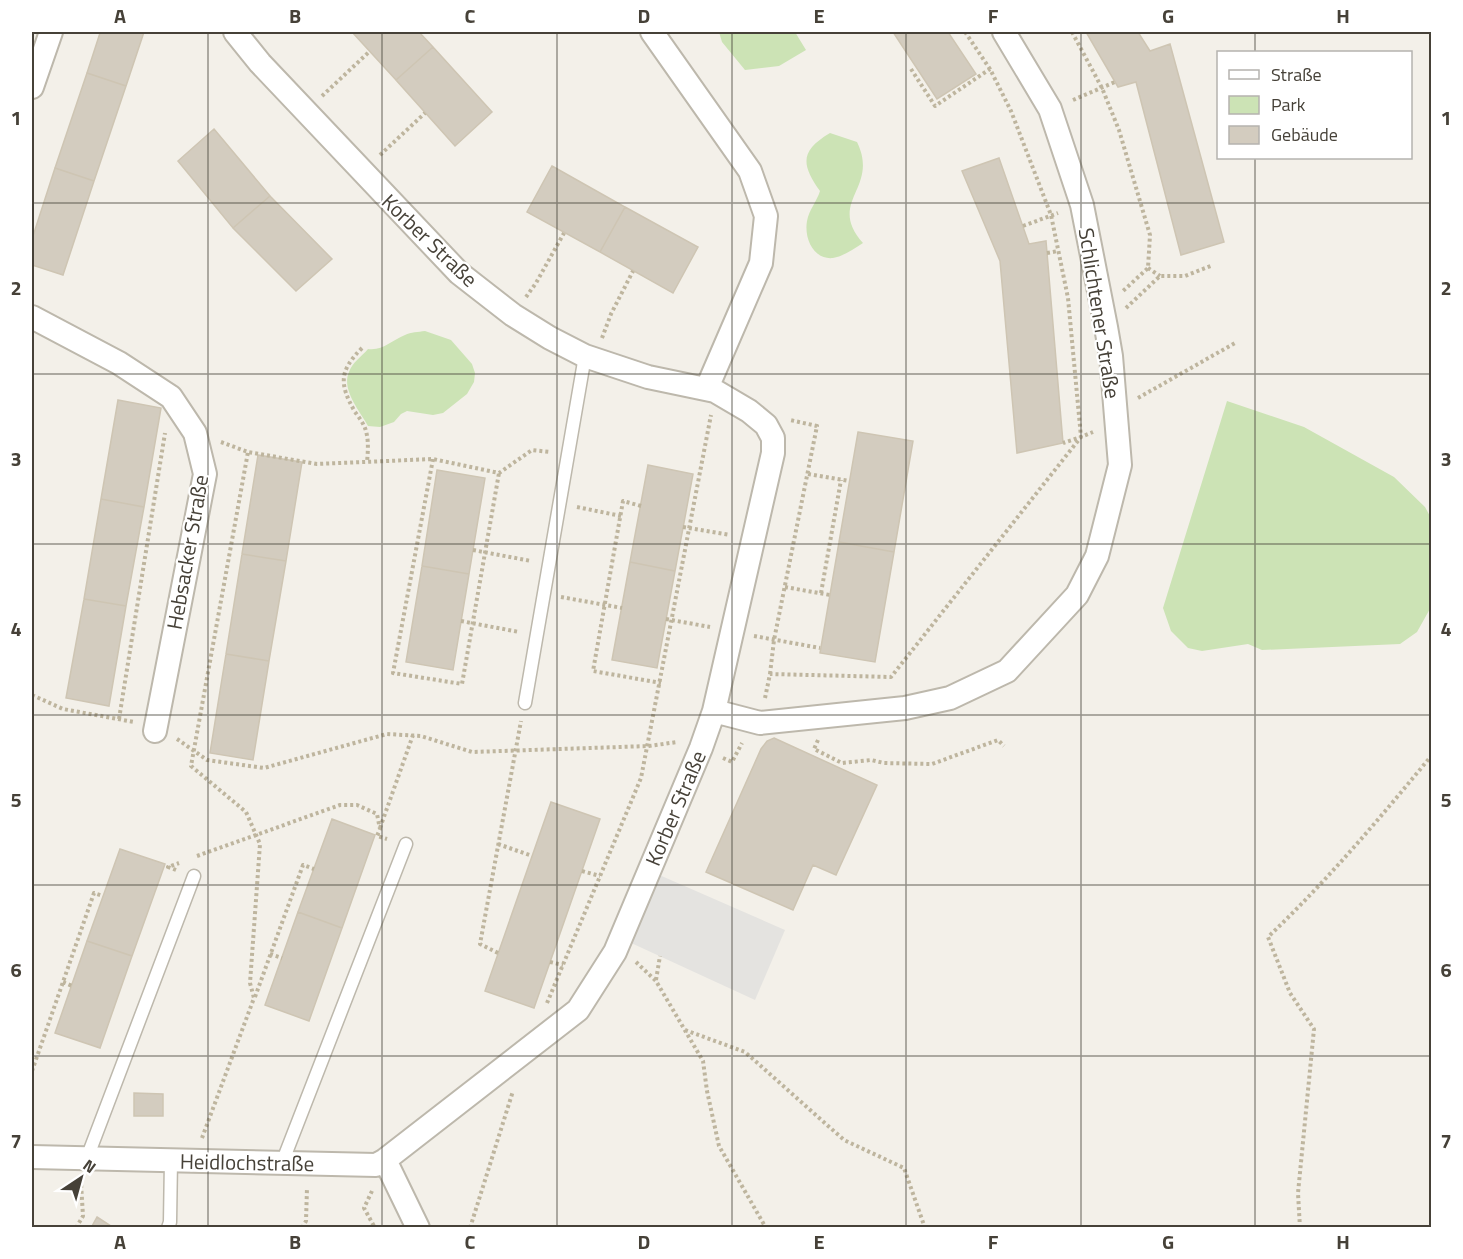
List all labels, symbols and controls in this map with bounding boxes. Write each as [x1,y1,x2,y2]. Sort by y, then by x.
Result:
text: A [114,0,126,31]
text: B [289,0,301,31]
text: C [465,0,476,31]
text: D [638,0,650,31]
text: E [813,0,825,31]
text: F [988,0,999,31]
text: G [1162,0,1174,31]
text: H [1336,0,1350,31]
legend [1217,51,1412,159]
text: Straße [1271,61,1322,88]
text: Park [1271,91,1306,118]
text: 1 [10,102,22,133]
text: 1 [1440,102,1452,133]
text: Gebäude [1271,121,1338,148]
street label: Korber Straße [375,186,485,294]
street label: Schlichtener Straße [1071,225,1129,401]
text: 2 [10,272,22,303]
text: 2 [1440,272,1452,303]
text: 3 [10,443,22,474]
text: 3 [1440,443,1452,474]
street label: Hebsacker Straße [158,472,216,632]
text: 4 [10,613,22,644]
text: 4 [1440,613,1452,644]
street label: Korber Straße [636,745,714,871]
text: 5 [10,784,22,815]
text: 5 [1440,784,1452,815]
text: 6 [10,954,22,985]
text: 6 [1440,954,1452,985]
text: 7 [10,1125,22,1156]
text: 7 [1440,1125,1452,1156]
street label: Heidlochstraße [180,1145,314,1179]
north arrow [51,1148,111,1208]
text: N [78,1153,101,1179]
text: A [114,1226,126,1257]
text: B [289,1226,301,1257]
text: C [465,1226,476,1257]
text: D [638,1226,650,1257]
text: E [813,1226,825,1257]
text: F [988,1226,999,1257]
text: G [1162,1226,1174,1257]
text: H [1336,1226,1350,1257]

